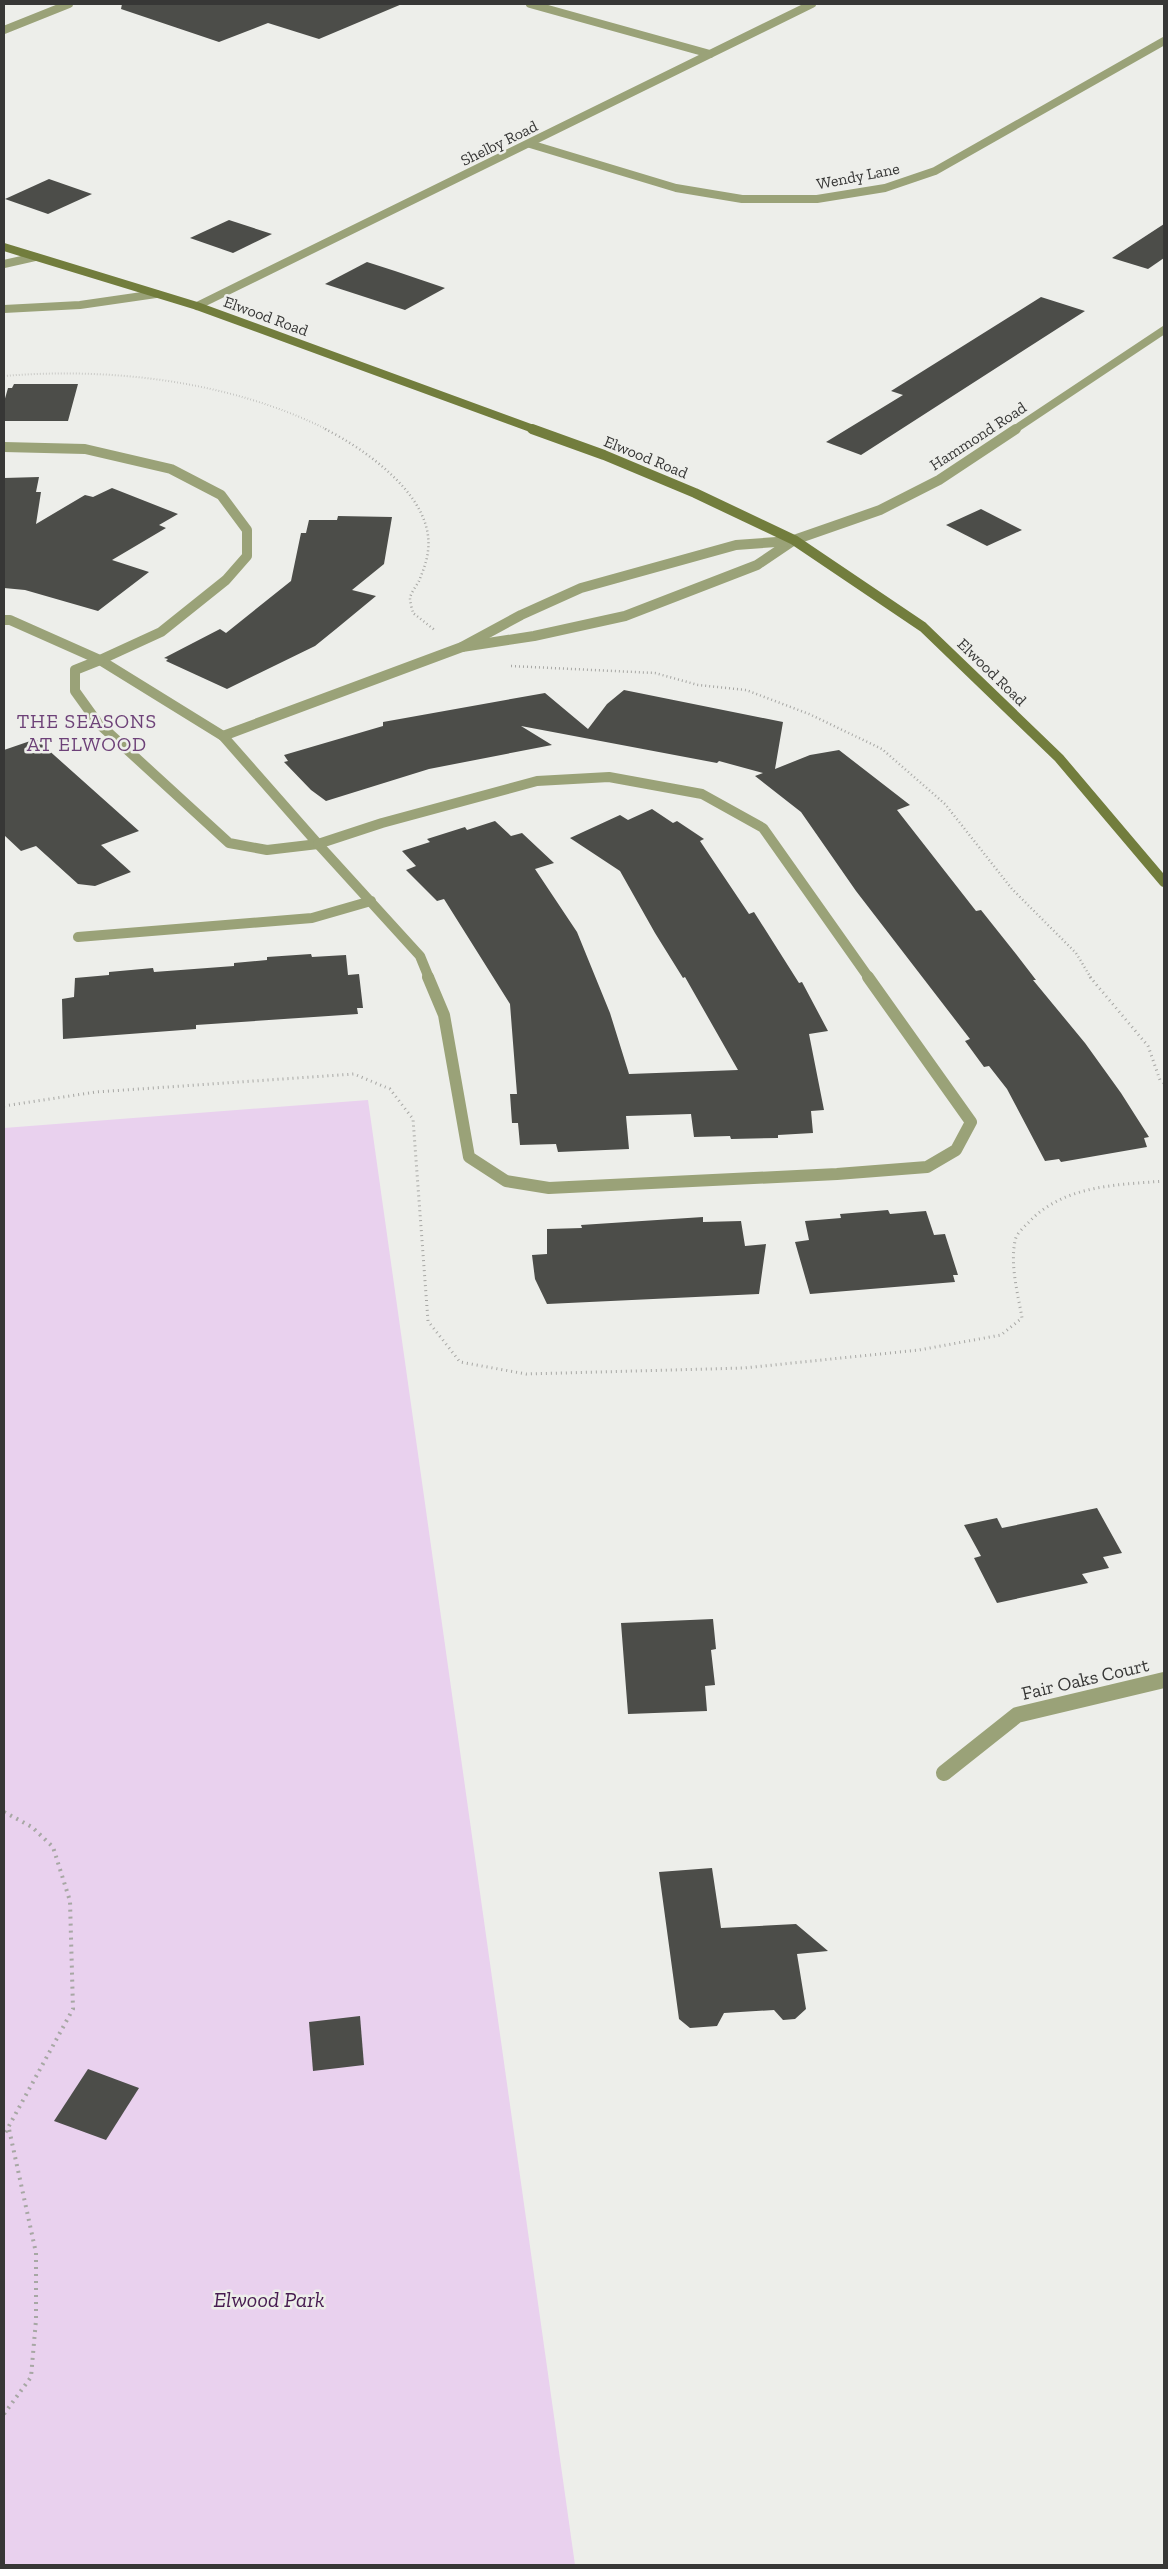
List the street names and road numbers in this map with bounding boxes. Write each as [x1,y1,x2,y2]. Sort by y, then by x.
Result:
street label: Shelby Road [457,116,541,170]
street label: Wendy Lane [815,159,901,193]
street label: Elwood Road [221,292,311,340]
street label: Hammond Road [926,398,1030,474]
street label: Elwood Road [601,432,691,483]
street label: Elwood Road [953,634,1031,710]
street label: Fair Oaks Court [1019,1653,1151,1705]

